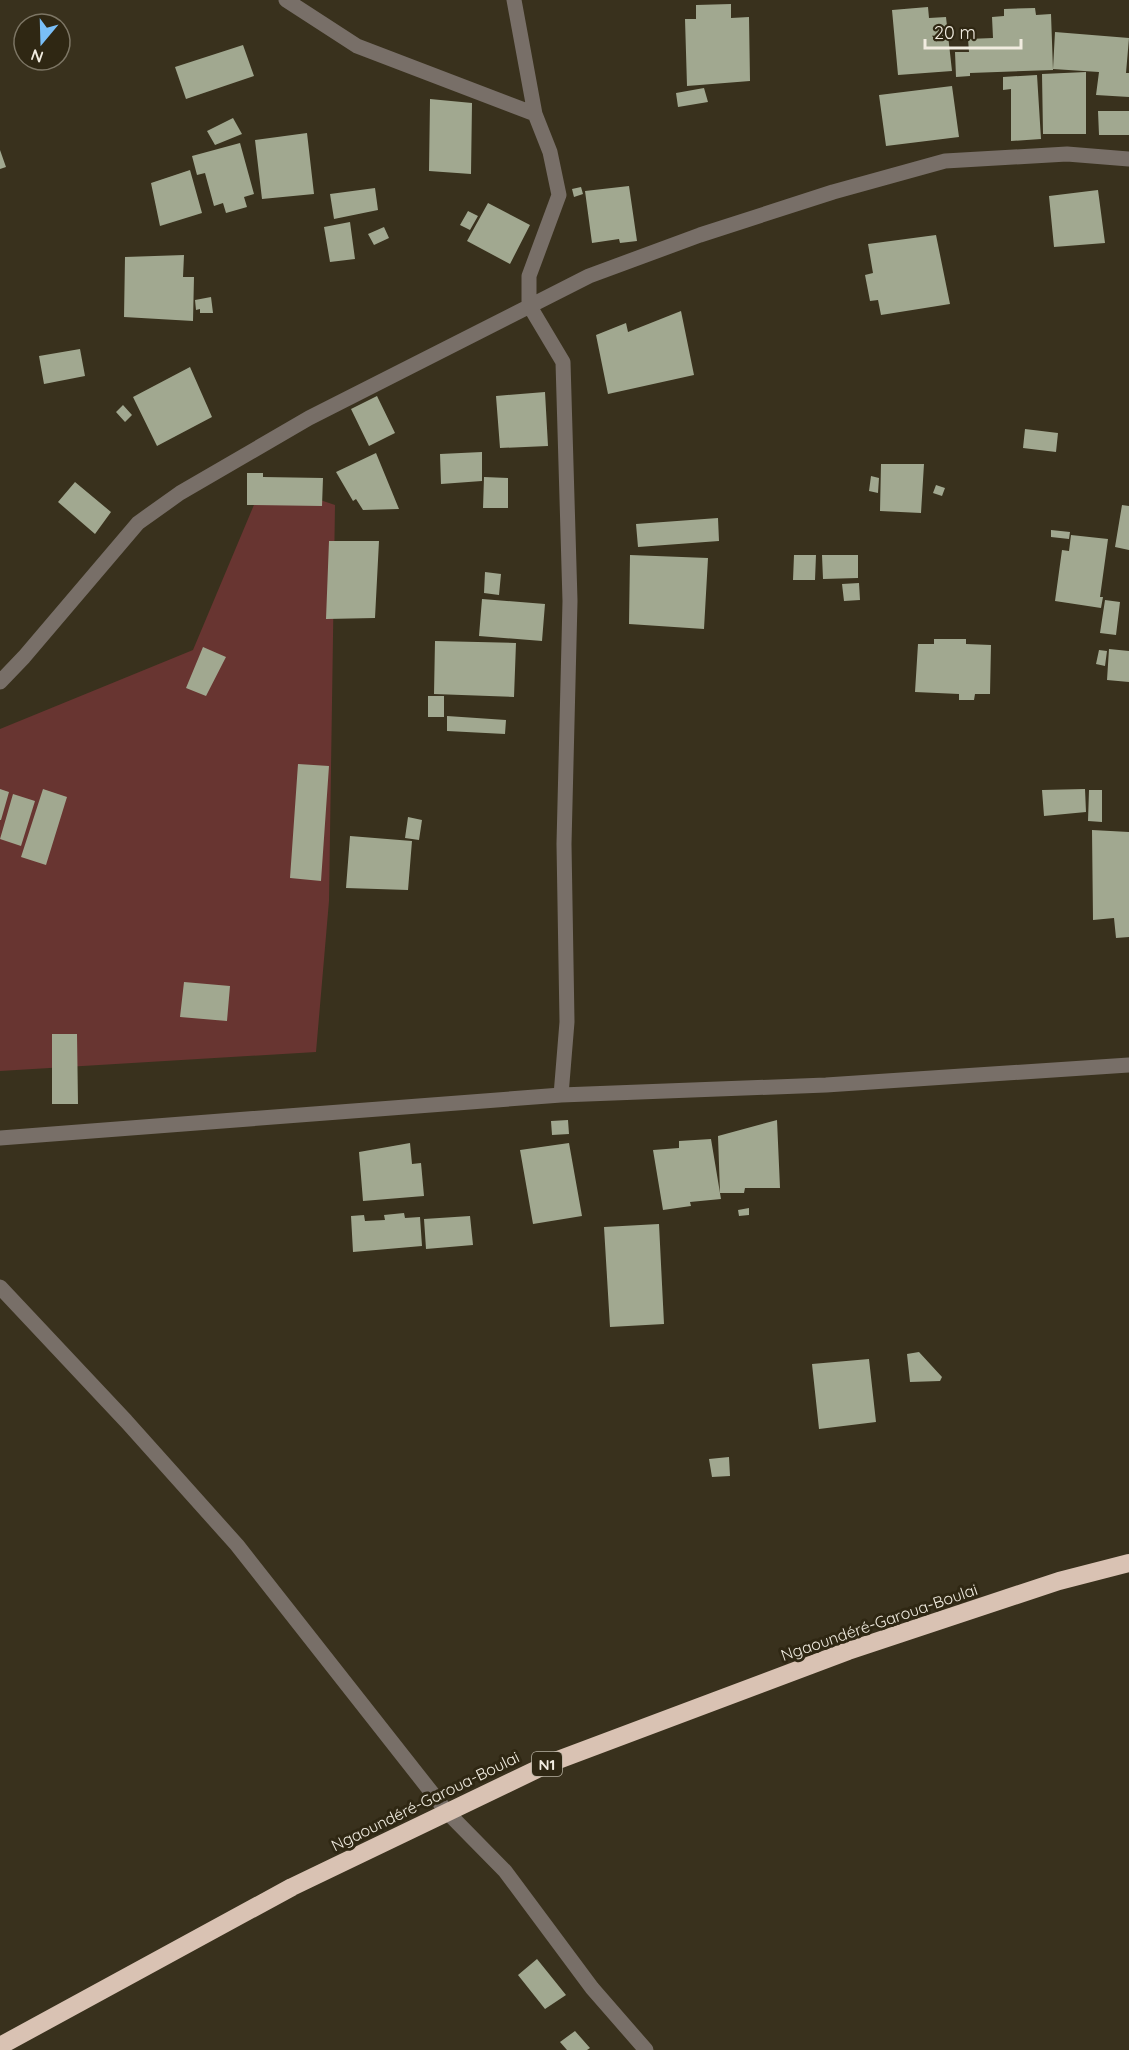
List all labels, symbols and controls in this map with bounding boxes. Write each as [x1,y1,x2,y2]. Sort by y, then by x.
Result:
north arrow [12,12,72,72]
scale bar [925,12,1021,50]
text: 20 m [934,21,976,44]
text: N [28,45,46,68]
street label: Ngaoundéré-Garoua-Boulai [778,1579,980,1665]
street label: Ngaoundéré-Garoua-Boulai [328,1747,522,1855]
road number: N1 [532,1752,562,1776]

